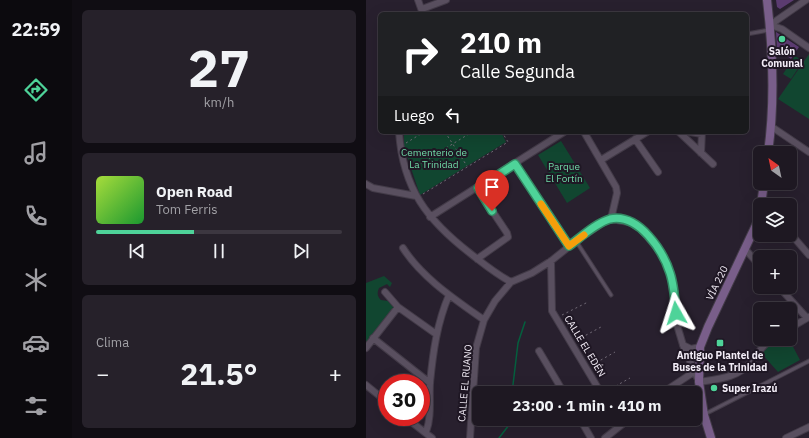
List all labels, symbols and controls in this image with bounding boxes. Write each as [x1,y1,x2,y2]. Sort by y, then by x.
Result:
text: 22:59 [11,18,61,41]
text: 210 m [460,24,542,61]
icon: right [394,28,446,80]
text: 27 [188,34,250,101]
marker: Salón Comunal [777,34,787,44]
place label: Salón Comunal [761,45,803,70]
text: Calle Segunda [460,60,575,83]
icon: directions [22,76,50,104]
text: km/h [204,94,234,111]
icon: left [442,104,464,126]
text: Luego [394,106,434,125]
icon: music [22,139,50,167]
park label: Cementerio de La Trinidad [401,146,467,171]
north arrow [753,146,797,190]
map controls [753,146,797,346]
park label: Parque El Fortín [545,160,583,185]
pin [475,170,509,211]
icon: arrive [481,176,503,198]
text: Open Road [156,182,233,201]
button: layers [753,198,797,242]
text: Tom Ferris [156,201,218,218]
icon: phone [22,202,50,230]
icon: previous [126,240,148,262]
icon: pause [208,240,230,262]
icon: next [290,240,312,262]
button: + [753,250,797,294]
street label: VÍA 220 [703,264,731,302]
icon: climate [22,266,50,294]
position arrow [655,292,697,334]
button: − [753,302,797,346]
street label: CALLE EL EDÉN [562,313,608,379]
icon: car [22,329,50,357]
text: Clima [96,334,129,351]
marker: Antiguo Plantel de Buses de la Trinidad [715,338,725,348]
street label: CALLE EL RUANO [455,344,475,422]
place label: Antiguo Plantel de Buses de la Trinidad [673,349,767,374]
text: 21.5° [180,354,258,393]
text: − [96,359,109,388]
text: + [329,359,342,388]
speed limit sign: 30 [378,374,430,426]
place label: Super Irazú [722,382,777,395]
marker: Super Irazú [709,383,719,393]
icon: filters [22,392,50,420]
text: 23:00 · 1 min · 410 m [513,396,661,415]

